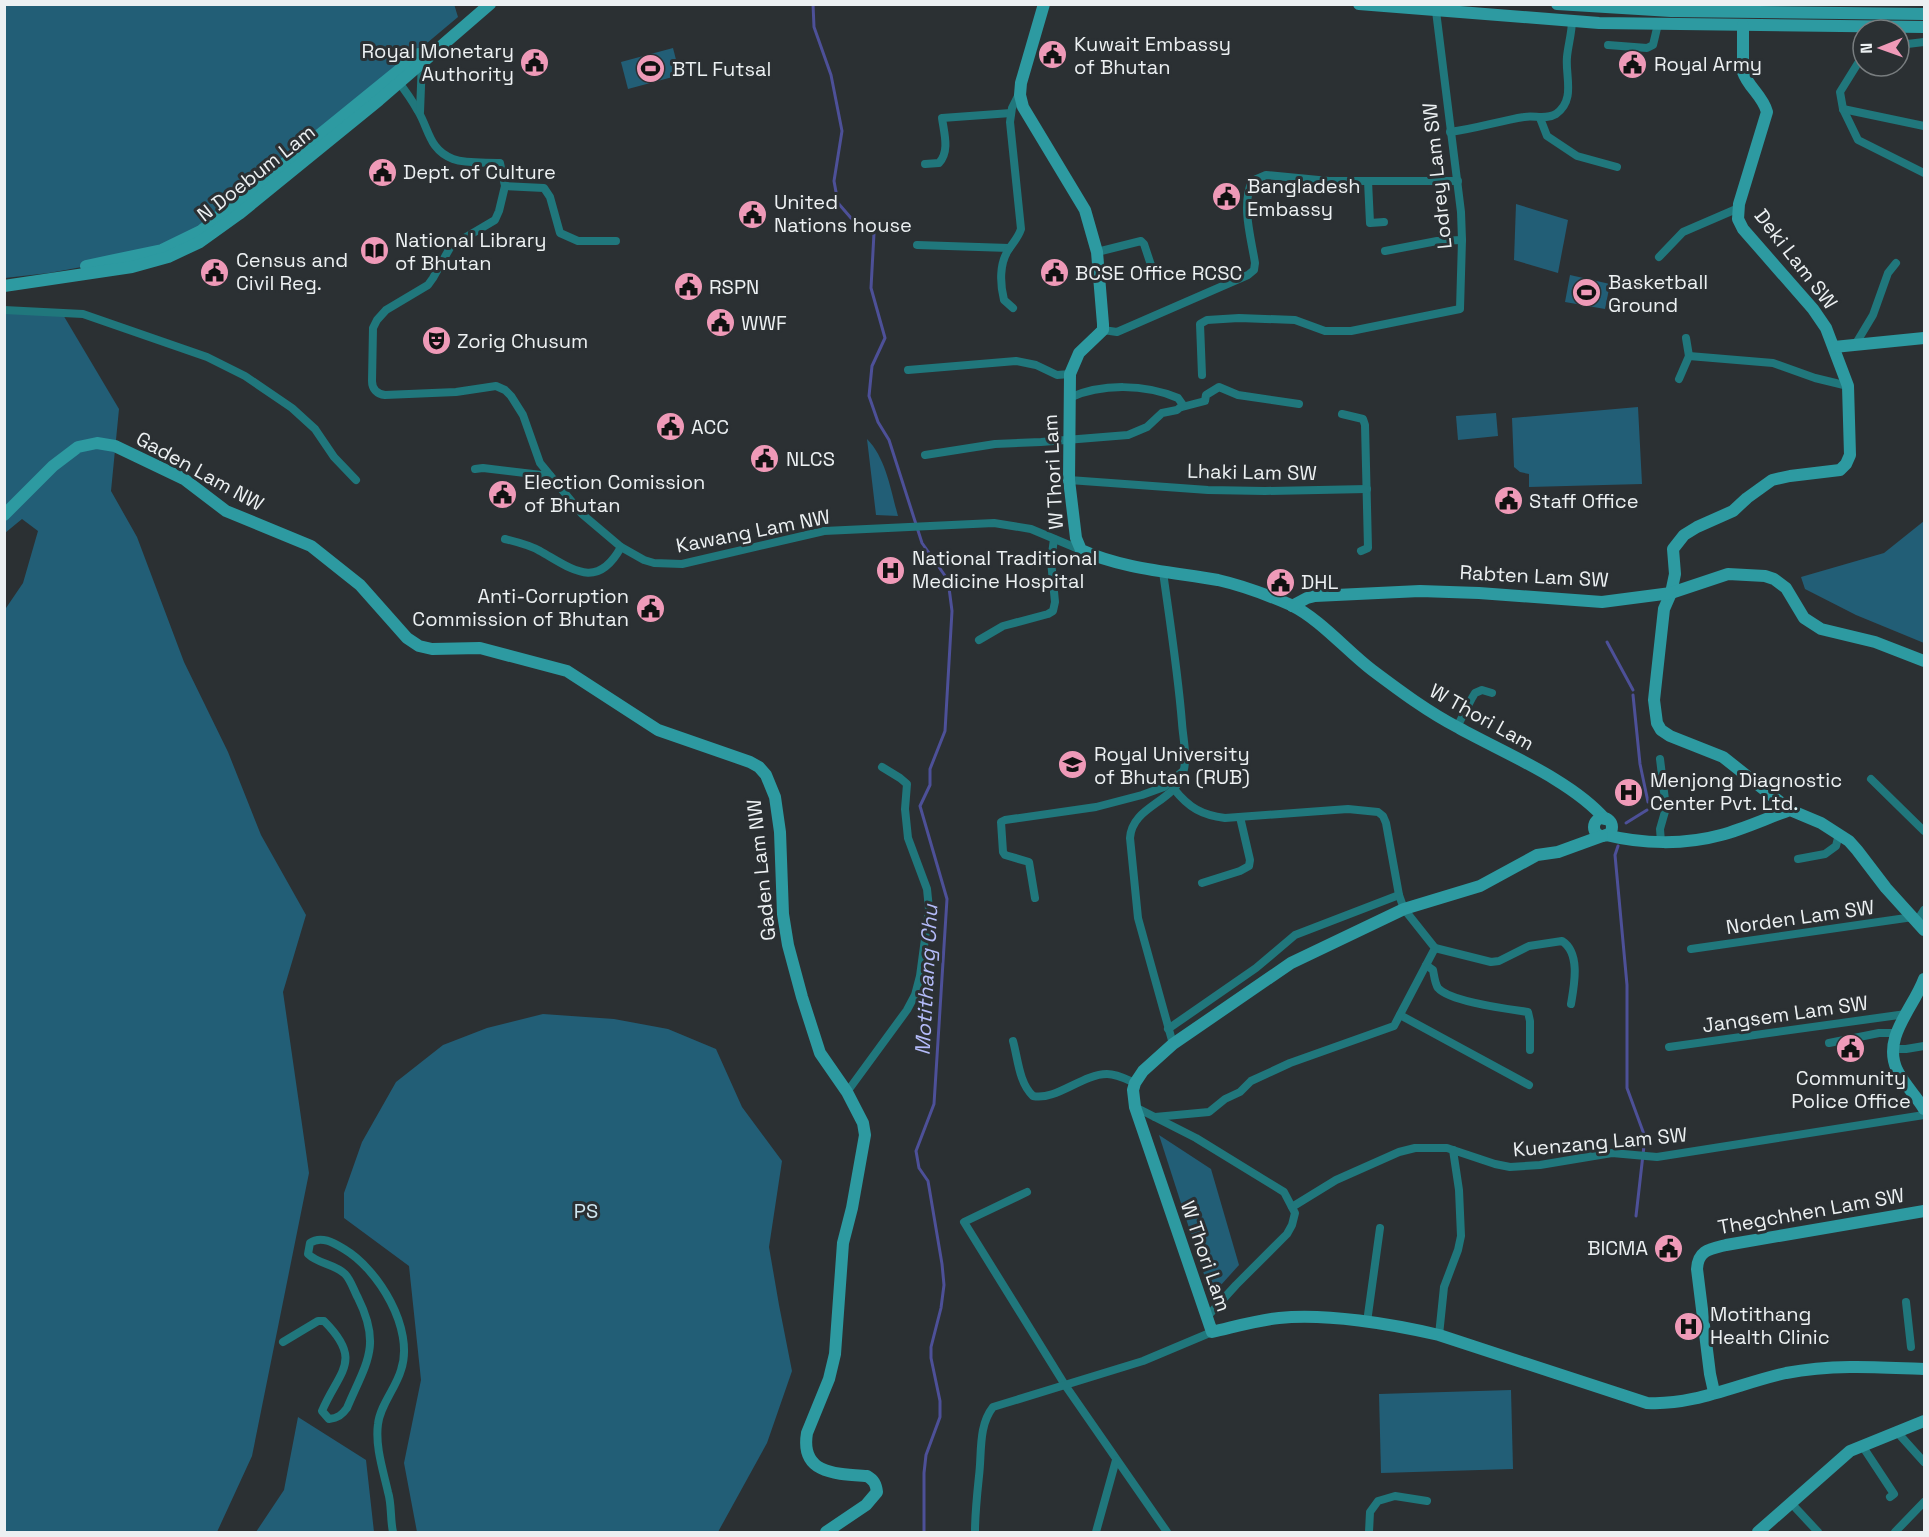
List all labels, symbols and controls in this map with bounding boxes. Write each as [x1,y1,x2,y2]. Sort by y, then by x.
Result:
north arrow [1851,18,1911,78]
place label: Kuwait Embassy of Bhutan [1074,31,1231,80]
place label: Royal Monetary Authority [361,38,514,87]
public building icon: Kuwait Embassy of Bhutan [1037,39,1069,71]
text: N [1856,43,1877,54]
public building icon: Royal Monetary Authority [519,46,551,78]
public building icon: Royal Army [1617,48,1649,80]
place label: Royal Army [1654,51,1762,77]
sports icon: BTL Futsal [635,53,667,85]
place label: BTL Futsal [672,56,771,82]
street label: Lodrey Lam SW [1416,102,1458,250]
street label: N Doebum Lam [192,119,320,227]
public building icon: Dept. of Culture [366,156,398,188]
place label: Dept. of Culture [403,159,556,185]
place label: Bangladesh Embassy [1247,173,1360,222]
public building icon: Bangladesh Embassy [1210,181,1242,213]
place label: United Nations house [774,189,912,238]
public building icon: United Nations house [737,198,769,230]
street label: Deki Lam SW [1749,204,1843,314]
place label: National Library of Bhutan [395,227,547,276]
library icon: National Library of Bhutan [358,235,390,267]
place label: Census and Civil Reg. [236,247,348,296]
public building icon: Census and Civil Reg. [199,256,231,288]
public building icon: BCSE Office RCSC [1038,257,1070,289]
place label: BCSE Office RCSC [1075,260,1242,286]
place label: Basketball Ground [1608,269,1708,318]
public building icon: RSPN [672,271,704,303]
place label: RSPN [709,274,759,300]
sports icon: Basketball Ground [1571,277,1603,309]
public building icon: WWF [704,307,736,339]
place label: WWF [741,310,787,336]
theatre icon: Zorig Chusum [420,325,452,357]
place label: Zorig Chusum [457,328,588,354]
public building icon: ACC [654,411,686,443]
place label: ACC [691,414,729,440]
street label: W Thori Lam [1037,414,1069,530]
street label: Gaden Lam NW [132,425,268,517]
public building icon: NLCS [749,443,781,475]
place label: NLCS [786,446,835,472]
street label: Lhaki Lam SW [1187,458,1317,486]
place label: Election Comission of Bhutan [524,469,705,518]
public building icon: Election Comission of Bhutan [487,478,519,510]
public building icon: Staff Office [1492,485,1524,517]
place label: Staff Office [1529,488,1639,514]
street label: Kawang Lam NW [674,503,832,559]
place label: National Traditional Medicine Hospital [912,545,1097,594]
hospital icon: National Traditional Medicine Hospital [875,554,907,586]
street label: Rabten Lam SW [1459,559,1609,593]
public building icon: DHL [1264,566,1296,598]
place label: DHL [1301,569,1338,595]
place label: Anti-Corruption Commission of Bhutan [412,583,629,632]
public building icon: Anti-Corruption Commission of Bhutan [634,592,666,624]
street label: W Thori Lam [1425,678,1539,756]
place label: Royal University of Bhutan (RUB) [1094,741,1250,790]
school or university icon: Royal University of Bhutan (RUB) [1057,749,1089,781]
place label: Menjong Diagnostic Center Pvt. Ltd. [1650,767,1842,816]
hospital icon: Menjong Diagnostic Center Pvt. Ltd. [1613,776,1645,808]
street label: Gaden Lam NW [741,798,781,942]
street label: Norden Lam SW [1724,894,1876,940]
water label: Motithang Chu [909,903,943,1056]
street label: Jangsem Lam SW [1700,989,1870,1039]
public building icon: Community Police Office [1835,1032,1867,1064]
place label: Community Police Office [1791,1065,1911,1114]
street label: Kuenzang Lam SW [1512,1121,1688,1163]
street label: Thegchhen Lam SW [1716,1182,1906,1240]
street label: W Thori Lam [1175,1197,1237,1315]
park label: PS [574,1198,598,1224]
public building icon: BICMA [1653,1232,1685,1264]
place label: BICMA [1587,1235,1648,1261]
place label: Motithang Health Clinic [1710,1301,1830,1350]
hospital icon: Motithang Health Clinic [1673,1310,1705,1342]

